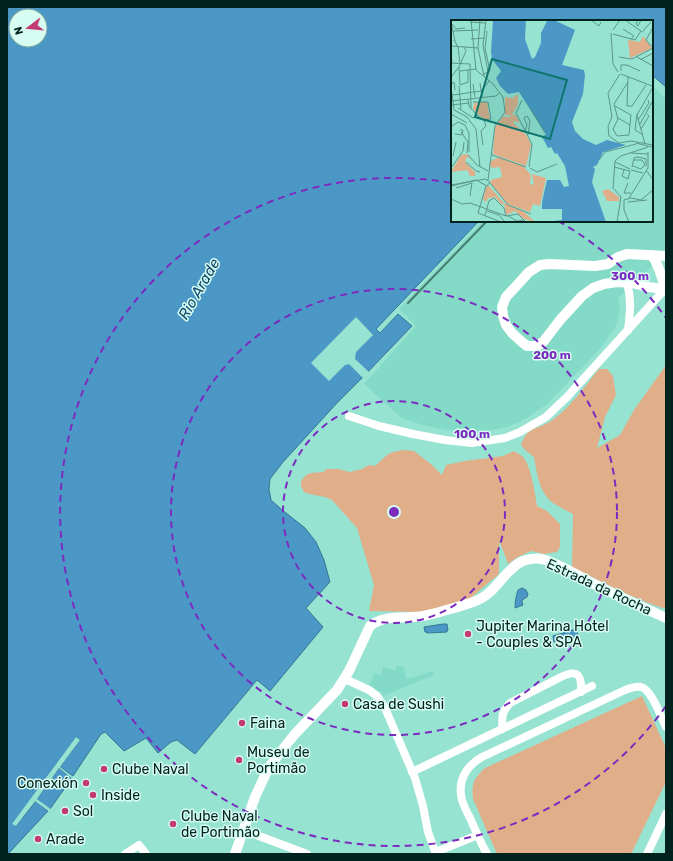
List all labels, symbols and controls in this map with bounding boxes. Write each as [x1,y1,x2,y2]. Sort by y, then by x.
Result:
north arrow [8,8,48,48]
inset map [451,20,653,222]
text: N [12,25,26,36]
water label: Rio Arade [174,255,224,323]
text: 300 m [611,269,649,283]
text: 200 m [533,348,571,362]
text: 100 m [454,427,490,441]
centre of rings [387,505,401,519]
street label: Estrada da Rocha [544,555,654,619]
place label: Jupiter Marina Hotel - Couples & SPA [476,618,609,651]
marker: Jupiter Marina Hotel - Couples & SPA [463,629,473,639]
place label: Casa de Sushi [353,696,444,713]
marker: Casa de Sushi [340,699,350,709]
place label: Faina [250,715,285,732]
marker: Faina [237,718,247,728]
place label: Museu de Portimão [247,744,310,777]
marker: Museu de Portimão [234,755,244,765]
place label: Clube Naval [112,761,189,778]
marker: Clube Naval [99,764,109,774]
place label: Conexión [17,775,78,792]
marker: Conexión [81,778,91,788]
place label: Inside [101,787,140,804]
marker: Inside [88,790,98,800]
place label: Sol [73,803,93,820]
marker: Sol [60,806,70,816]
place label: Clube Naval de Portimão [181,808,260,841]
marker: Clube Naval de Portimão [168,819,178,829]
place label: Arade [46,831,85,848]
marker: Arade [33,834,43,844]

